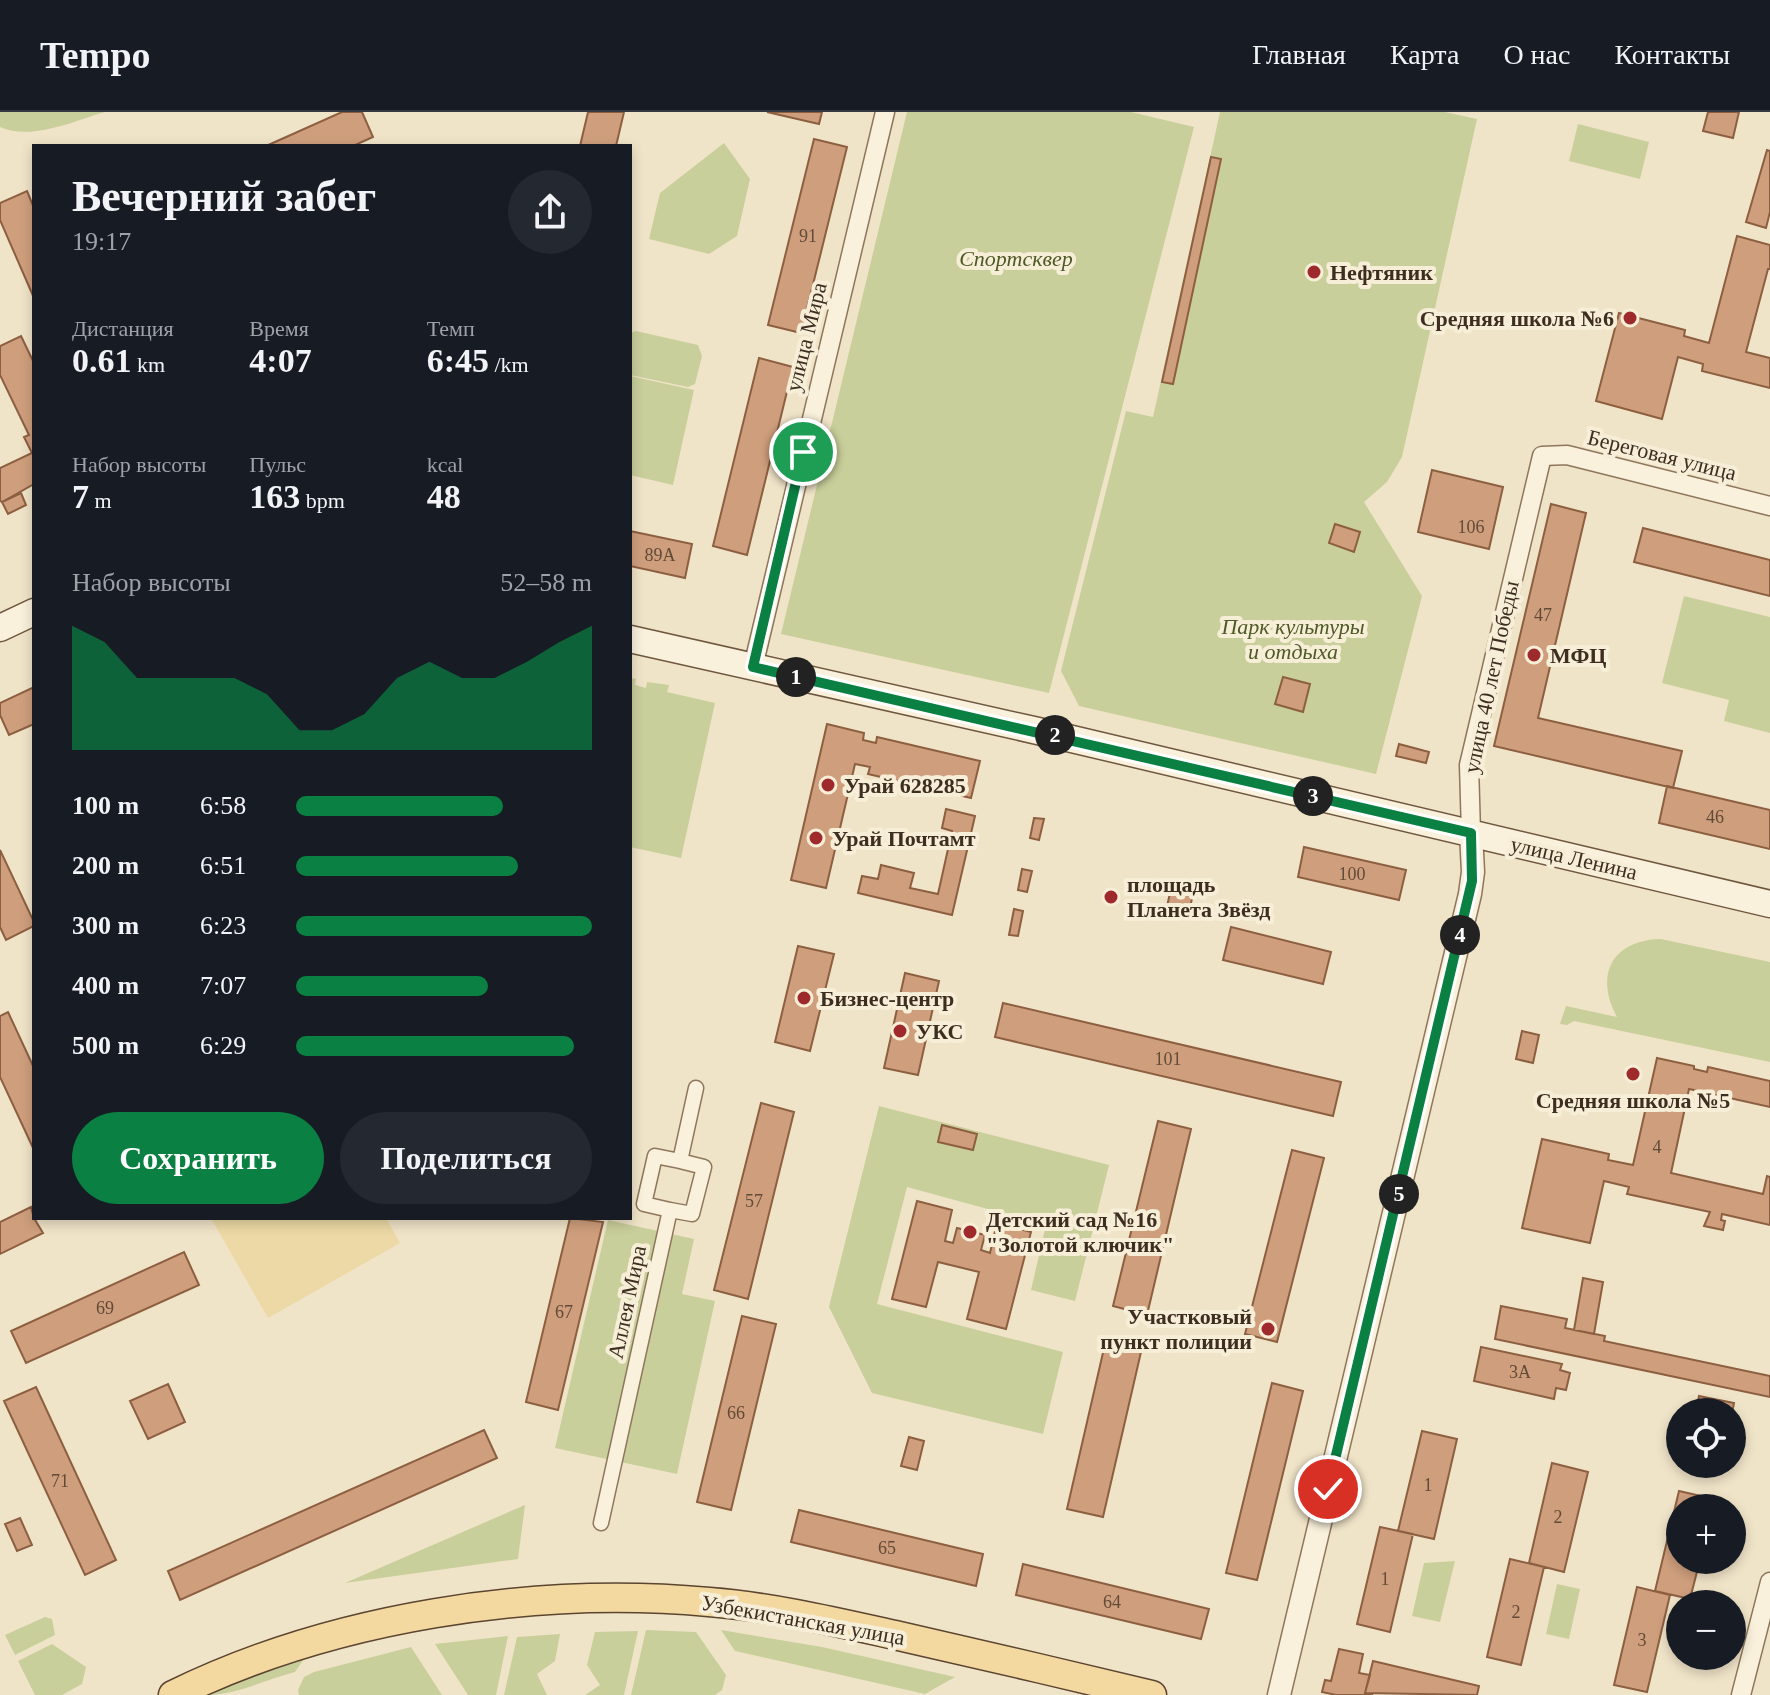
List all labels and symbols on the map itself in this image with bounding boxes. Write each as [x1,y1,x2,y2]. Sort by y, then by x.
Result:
house number: 91 [799,226,817,246]
park label: Спортсквер [959,246,1073,271]
place label: Нефтяник [1330,260,1433,285]
marker: Нефтяник [1305,263,1323,281]
street label: улица Мира [780,279,832,394]
place label: Средняя школа №6 [1420,306,1614,331]
marker: Средняя школа №6 [1621,309,1639,327]
pin [769,418,837,486]
street label: Береговая улица [1585,424,1739,486]
house number: 106 [1458,517,1485,537]
house number: 89А [645,545,676,565]
street label: улица 40 лет Победы [1458,578,1524,776]
house number: 47 [1534,605,1552,625]
park label: Парк культуры и отдыха [1220,614,1365,664]
place label: МФЦ [1550,643,1606,668]
marker: МФЦ [1525,646,1543,664]
pin: 1 [776,657,816,697]
pin: 2 [1035,715,1075,755]
place label: Урай 628285 [844,773,966,798]
marker: Урай 628285 [819,776,837,794]
pin: 3 [1293,776,1333,816]
house number: 46 [1706,807,1724,827]
place label: Урай Почтамт [832,826,976,851]
marker: Урай Почтамт [807,829,825,847]
street label: улица Ленина [1508,831,1640,885]
house number: 100 [1339,864,1366,884]
place label: площадь Планета Звёзд [1127,872,1270,922]
marker: площадь Планета Звёзд [1102,888,1120,906]
pin: 4 [1440,915,1480,955]
place label: Бизнес-центр [820,986,954,1011]
marker: Бизнес-центр [795,989,813,1007]
place label: УКС [916,1019,963,1044]
marker: УКС [891,1022,909,1040]
house number: 101 [1155,1049,1182,1069]
marker: Средняя школа №5 [1624,1065,1642,1083]
place label: Средняя школа №5 [1536,1088,1730,1113]
house number: 4 [1653,1137,1662,1157]
pin: 5 [1379,1174,1419,1214]
house number: 57 [745,1191,763,1211]
place label: Детский сад №16 "Золотой ключик" [986,1207,1174,1257]
marker: Детский сад №16 "Золотой ключик" [961,1223,979,1241]
street label: Аллея Мира [603,1243,651,1361]
house number: 69 [96,1298,114,1318]
house number: 67 [555,1302,573,1322]
place label: Участковый пункт полиции [1100,1304,1252,1354]
marker: Участковый пункт полиции [1259,1320,1277,1338]
house number: 3А [1509,1362,1531,1382]
house number: 66 [727,1403,745,1423]
pin [1294,1455,1362,1523]
house number: 71 [51,1471,69,1491]
house number: 1 [1424,1475,1433,1495]
house number: 2 [1554,1507,1563,1527]
house number: 65 [878,1538,896,1558]
house number: 1 [1381,1569,1390,1589]
street label: Узбекистанская улица [699,1590,907,1650]
house number: 64 [1103,1592,1121,1612]
house number: 2 [1512,1602,1521,1622]
house number: 3 [1638,1630,1647,1650]

